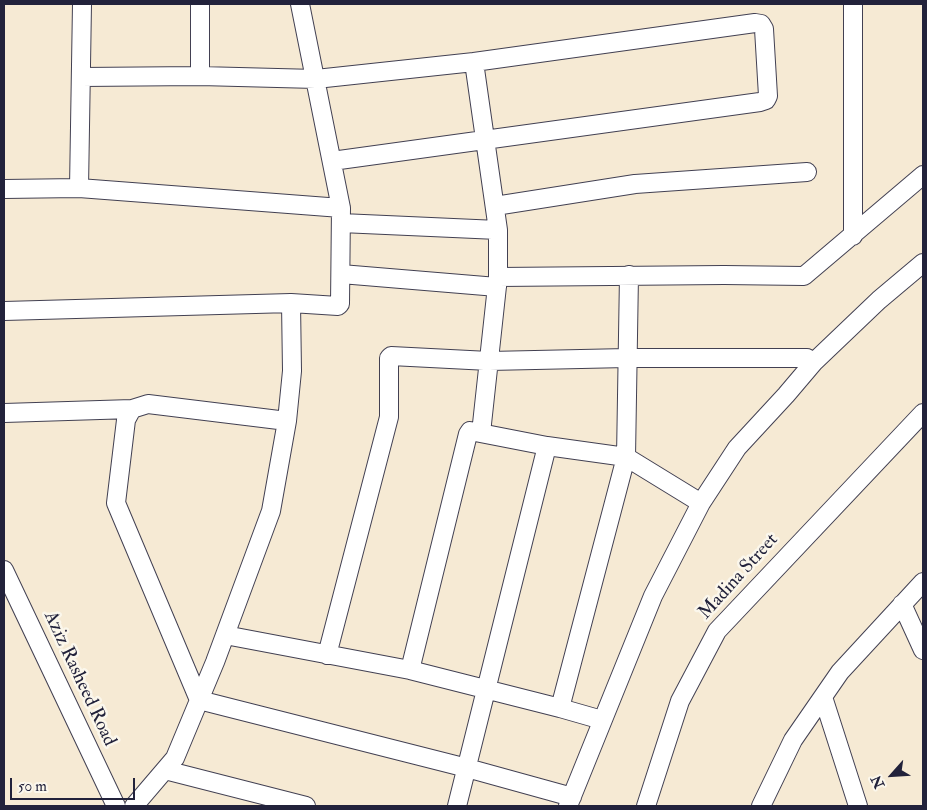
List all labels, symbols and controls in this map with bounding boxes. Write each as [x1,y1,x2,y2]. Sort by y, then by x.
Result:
street label: Madina Street [694,529,784,625]
street label: Aziz Rasheed Road [38,608,120,750]
north arrow [867,750,917,800]
scale bar [12,768,138,800]
text: N [868,772,888,791]
text: 50 m [18,777,47,796]

